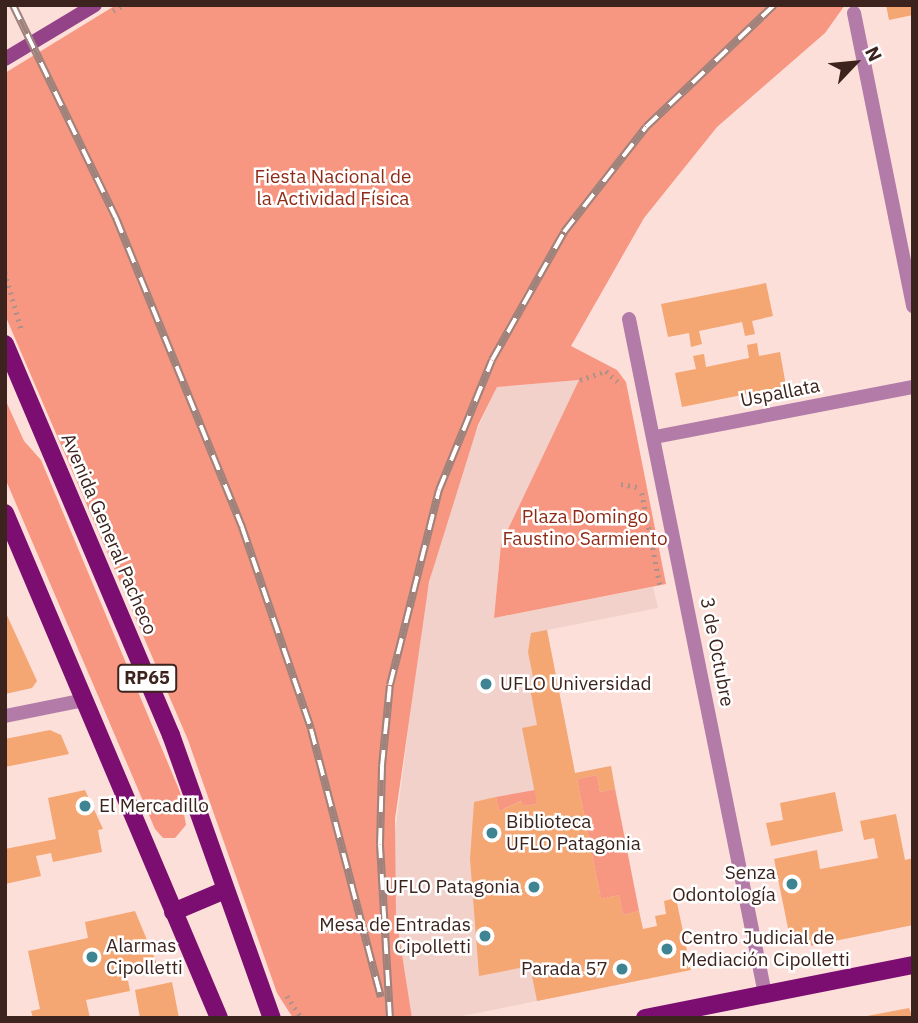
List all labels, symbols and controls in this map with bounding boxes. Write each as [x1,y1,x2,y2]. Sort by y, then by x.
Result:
north arrow [820,28,890,98]
text: N [860,42,888,65]
park label: Fiesta Nacional de la Actividad Física [255,166,411,210]
street label: Uspallata [738,374,822,412]
street label: Avenida General Pacheco [56,430,162,638]
park label: Plaza Domingo Faustino Sarmiento [502,506,668,550]
street label: 3 de Octubre [695,596,739,708]
road number: RP65 [116,664,178,692]
place label: UFLO Universidad [500,673,652,695]
marker: UFLO Universidad [478,676,494,692]
place label: El Mercadillo [99,795,209,817]
marker: El Mercadillo [77,798,93,814]
place label: Biblioteca UFLO Patagonia [506,811,641,855]
marker: Biblioteca UFLO Patagonia [484,825,500,841]
place label: Senza Odontología [672,862,776,906]
marker: Senza Odontología [782,874,802,894]
place label: UFLO Patagonia [385,876,520,898]
marker: UFLO Patagonia [526,879,542,895]
place label: Mesa de Entradas Cipolletti [319,914,471,958]
place label: Centro Judicial de Mediación Cipolletti [681,927,850,971]
marker: Mesa de Entradas Cipolletti [477,928,493,944]
place label: Alarmas Cipolletti [106,935,183,979]
marker: Centro Judicial de Mediación Cipolletti [659,941,675,957]
marker: Alarmas Cipolletti [84,949,100,965]
place label: Parada 57 [521,958,608,980]
marker: Parada 57 [614,961,630,977]

